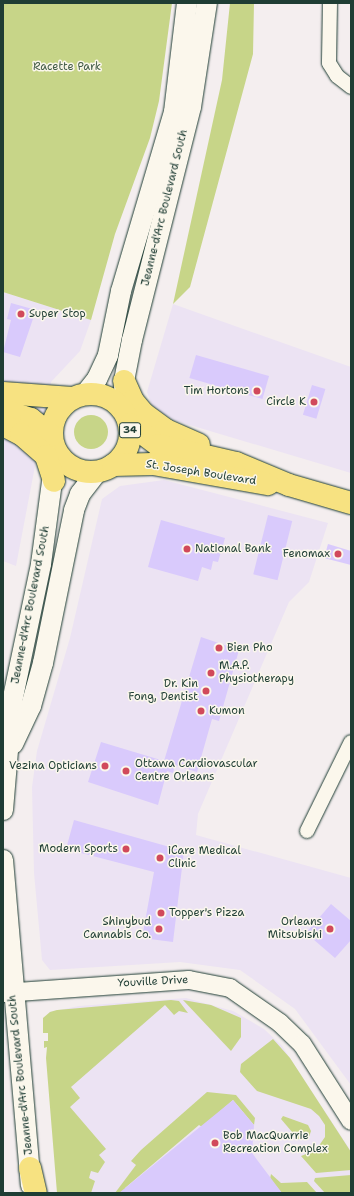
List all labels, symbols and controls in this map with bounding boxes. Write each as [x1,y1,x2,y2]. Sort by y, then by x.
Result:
park label: Racette Park [33,60,101,74]
street label: Jeanne-d'Arc Boulevard South [139,128,191,288]
place label: Super Stop [29,307,86,321]
marker: Super Stop [16,309,26,319]
place label: Tim Hortons [184,384,249,398]
marker: Tim Hortons [252,386,262,396]
place label: Circle K [266,395,306,409]
marker: Circle K [309,397,319,407]
road number: 34 [119,422,141,438]
street label: St. Joseph Boulevard [145,458,257,488]
street label: Jeanne-d'Arc Boulevard South [9,525,53,685]
place label: National Bank [195,542,271,556]
marker: National Bank [182,544,192,554]
place label: Fenomax [283,547,330,561]
marker: Fenomax [333,549,343,559]
place label: Bien Pho [227,641,273,655]
marker: Bien Pho [214,643,224,653]
place label: M.A.P. Physiotherapy [219,660,294,686]
marker: M.A.P. Physiotherapy [206,668,216,678]
place label: Dr. Kin Fong, Dentist [128,678,198,704]
marker: Dr. Kin Fong, Dentist [201,686,211,696]
place label: Kumon [209,704,245,718]
marker: Kumon [196,706,206,716]
place label: Ottawa Cardiovascular Centre Orleans [135,758,258,784]
place label: Vezina Opticians [9,759,97,773]
marker: Vezina Opticians [100,761,110,771]
marker: Ottawa Cardiovascular Centre Orleans [120,765,132,777]
place label: Modern Sports [39,842,118,856]
marker: Modern Sports [121,844,131,854]
place label: iCare Medical Clinic [168,845,241,871]
marker: iCare Medical Clinic [155,853,165,863]
place label: Topper's Pizza [169,906,244,920]
marker: Topper's Pizza [156,908,166,918]
place label: Shinybud Cannabis Co. [83,916,151,942]
place label: Orleans Mitsubishi [268,916,322,942]
marker: Shinybud Cannabis Co. [154,924,164,934]
marker: Orleans Mitsubishi [325,924,335,934]
street label: Youville Drive [117,974,189,990]
street label: Jeanne-d'Arc Boulevard South [6,994,36,1156]
place label: Bob MacQuarrie Recreation Complex [223,1130,328,1156]
marker: Bob MacQuarrie Recreation Complex [210,1138,220,1148]

